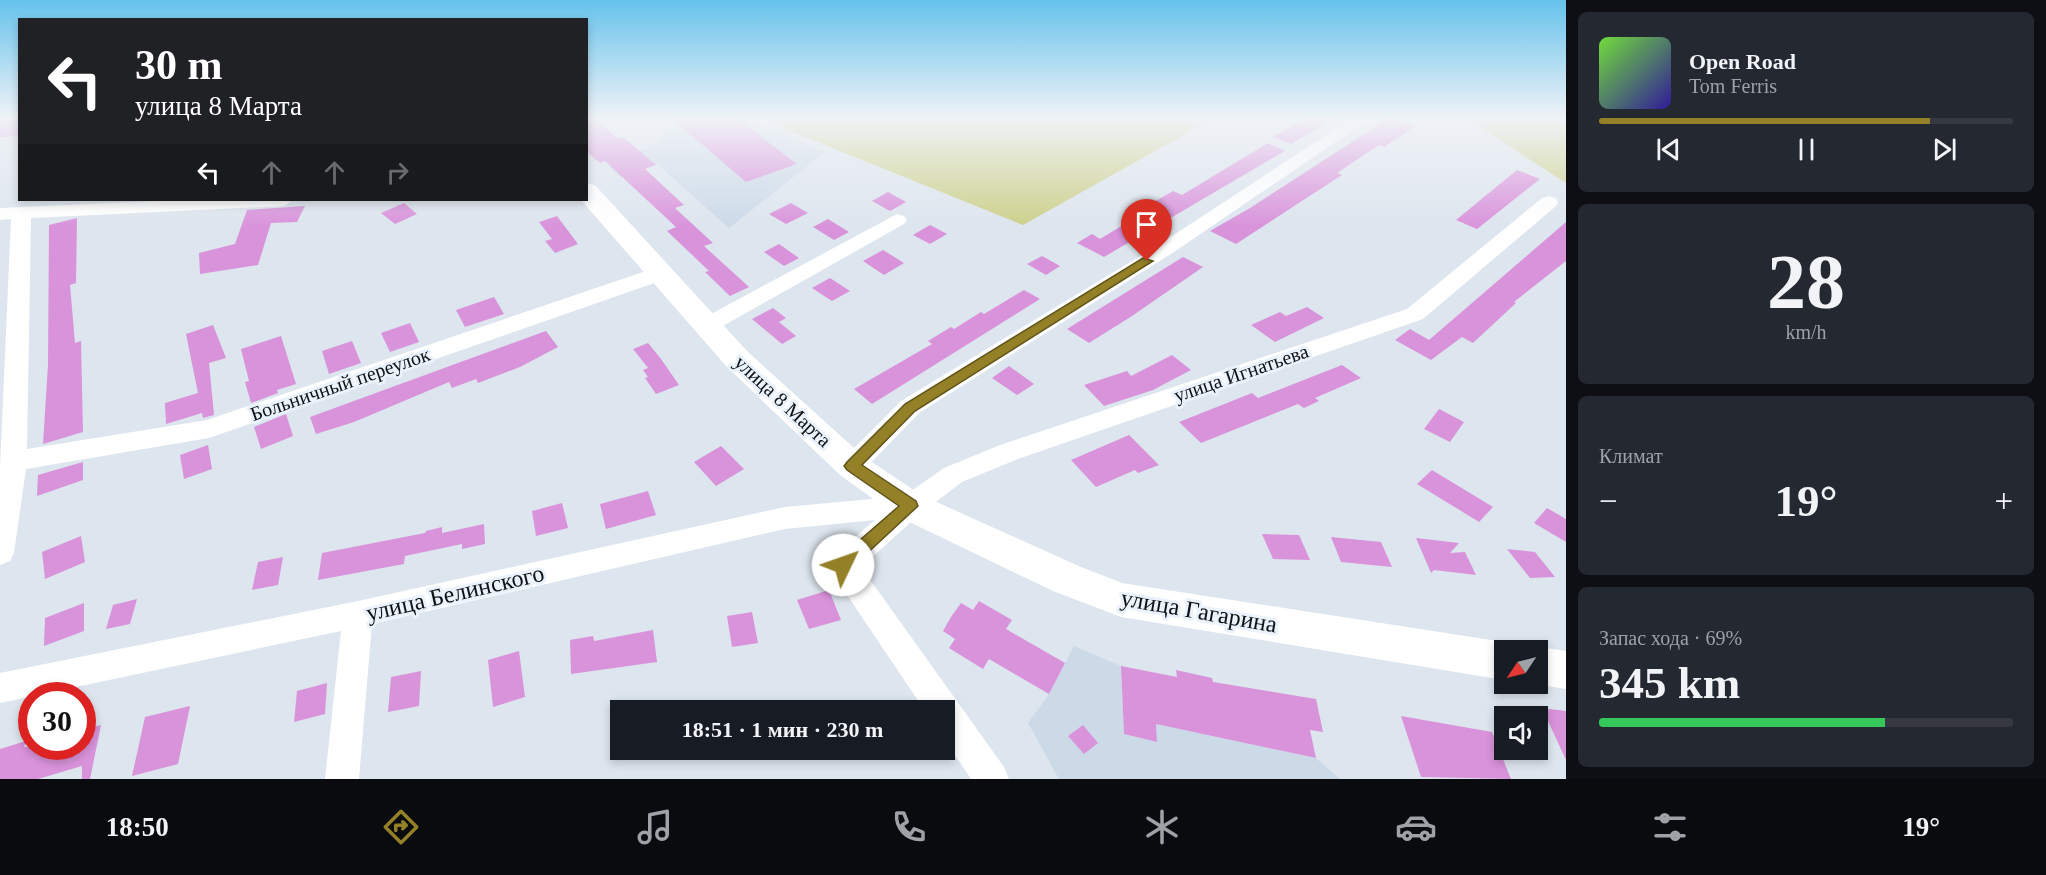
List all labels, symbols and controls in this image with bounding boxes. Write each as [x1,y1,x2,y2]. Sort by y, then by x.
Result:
icon: left [36,42,114,120]
text: 30 m [135,42,223,88]
text: Open Road [1689,49,1796,74]
text: Tom Ferris [1689,75,1777,97]
text: улица 8 Марта [135,91,302,121]
icon: previous [1652,133,1685,166]
icon: pause [1790,133,1823,166]
icon: next [1928,133,1961,166]
icon: left [192,156,225,189]
icon: ahead [255,156,288,189]
icon: ahead [318,156,351,189]
icon: right [381,156,414,189]
pin [1121,199,1172,261]
icon: arrive [1130,208,1163,241]
text: 28 [1767,238,1845,325]
text: km/h [1785,321,1827,343]
street label: улица Игнатьева [1171,340,1312,407]
street label: Больничный переулок [247,343,433,426]
street label: улица 8 Марта [730,351,836,452]
text: Климат [1599,445,1663,467]
text: 19° [1775,476,1838,526]
text: − [1599,483,1618,519]
text: + [1994,483,2013,519]
position arrow [811,533,875,597]
street label: улица Белинского [364,560,546,626]
street label: улица Гагарина [1119,584,1279,638]
text: Запас хода · 69% [1599,627,1742,649]
north arrow [1494,640,1548,694]
map controls [1494,640,1548,760]
text: 345 km [1599,658,1740,708]
speed limit sign: 30 [18,682,96,760]
button: sound [1494,706,1548,760]
text: 18:51 · 1 мин · 230 m [682,717,883,742]
icon: directions [380,806,422,848]
icon: music [634,806,676,848]
icon: phone [888,806,930,848]
icon: climate [1141,806,1183,848]
icon: car [1395,806,1437,848]
icon: filters [1649,806,1691,848]
text: 18:50 [106,812,169,842]
text: 19° [1902,812,1940,842]

